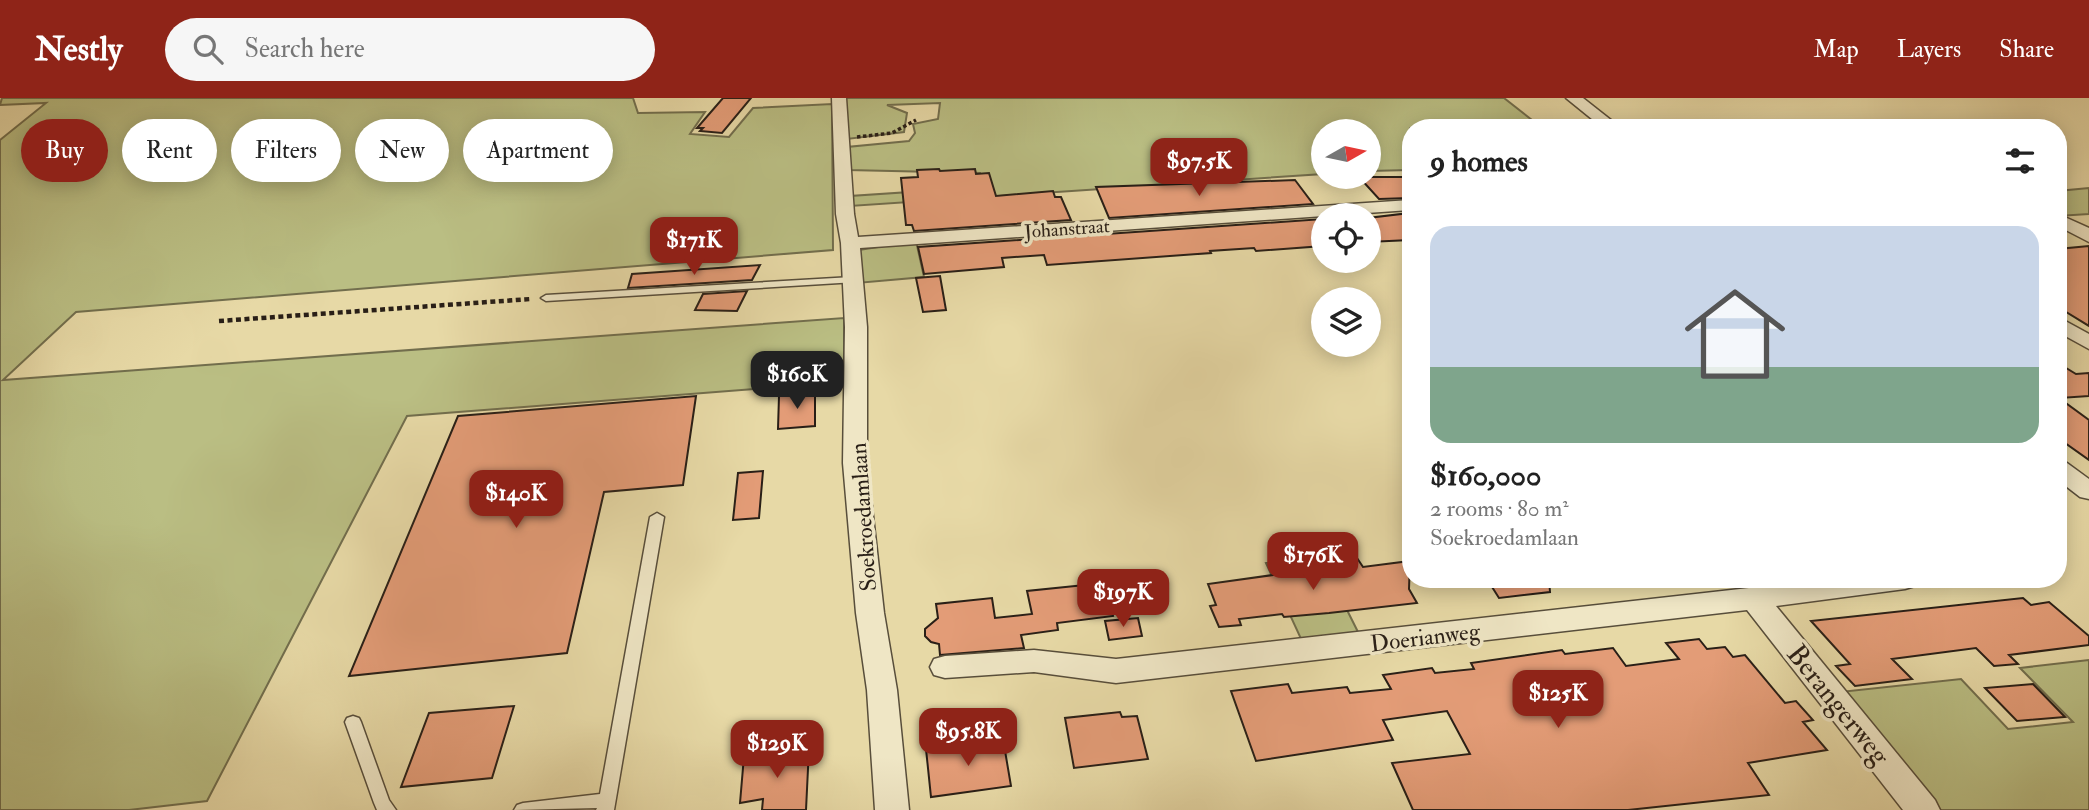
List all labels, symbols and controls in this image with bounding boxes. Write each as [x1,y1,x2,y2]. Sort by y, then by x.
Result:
search box [165,18,655,81]
text: Nestly [35,29,123,70]
icon: search [189,30,227,68]
text: Search here [245,33,365,65]
text: Map [1814,34,1859,65]
text: Layers [1897,34,1961,65]
text: Share [1999,34,2054,65]
chip: Buy [21,119,108,182]
chip: Rent [122,119,217,182]
chip: Filters [231,119,341,182]
chip: New [355,119,449,182]
chip: Apartment [463,119,613,182]
north arrow [1311,119,1381,189]
map controls [1311,119,1381,357]
pin: $97.5K [1142,139,1256,198]
icon: filters [2001,142,2039,180]
text: 9 homes [1430,143,1528,180]
text: $97.5K [1166,146,1232,175]
button: locate [1311,203,1381,273]
street label: Johanstraat [1023,214,1111,244]
pin: $171K [645,218,743,277]
text: $171K [666,225,722,254]
icon: home [1672,271,1798,397]
button: layers [1311,287,1381,357]
pin: $160K [748,352,846,411]
text: $160K [767,359,827,388]
street label: Soekroedamlaan [844,442,883,592]
text: $160,000 [1430,457,1541,494]
pin: $140K [467,470,565,530]
text: $140K [485,478,547,507]
text: 2 rooms · 80 m² [1430,494,1569,523]
text: Soekroedamlaan [1430,523,1579,552]
pin: $176K [1264,532,1362,592]
text: $176K [1283,540,1343,569]
pin: $197K [1074,570,1172,629]
text: $197K [1093,577,1153,606]
street label: Doerianweg [1369,616,1482,659]
street label: Berangerweg [1779,638,1898,773]
pin: $125K [1509,670,1607,730]
text: $125K [1528,678,1588,707]
pin: $95.8K [911,708,1025,768]
text: $95.8K [935,716,1001,745]
pin: $129K [728,720,826,780]
text: $129K [747,728,807,757]

